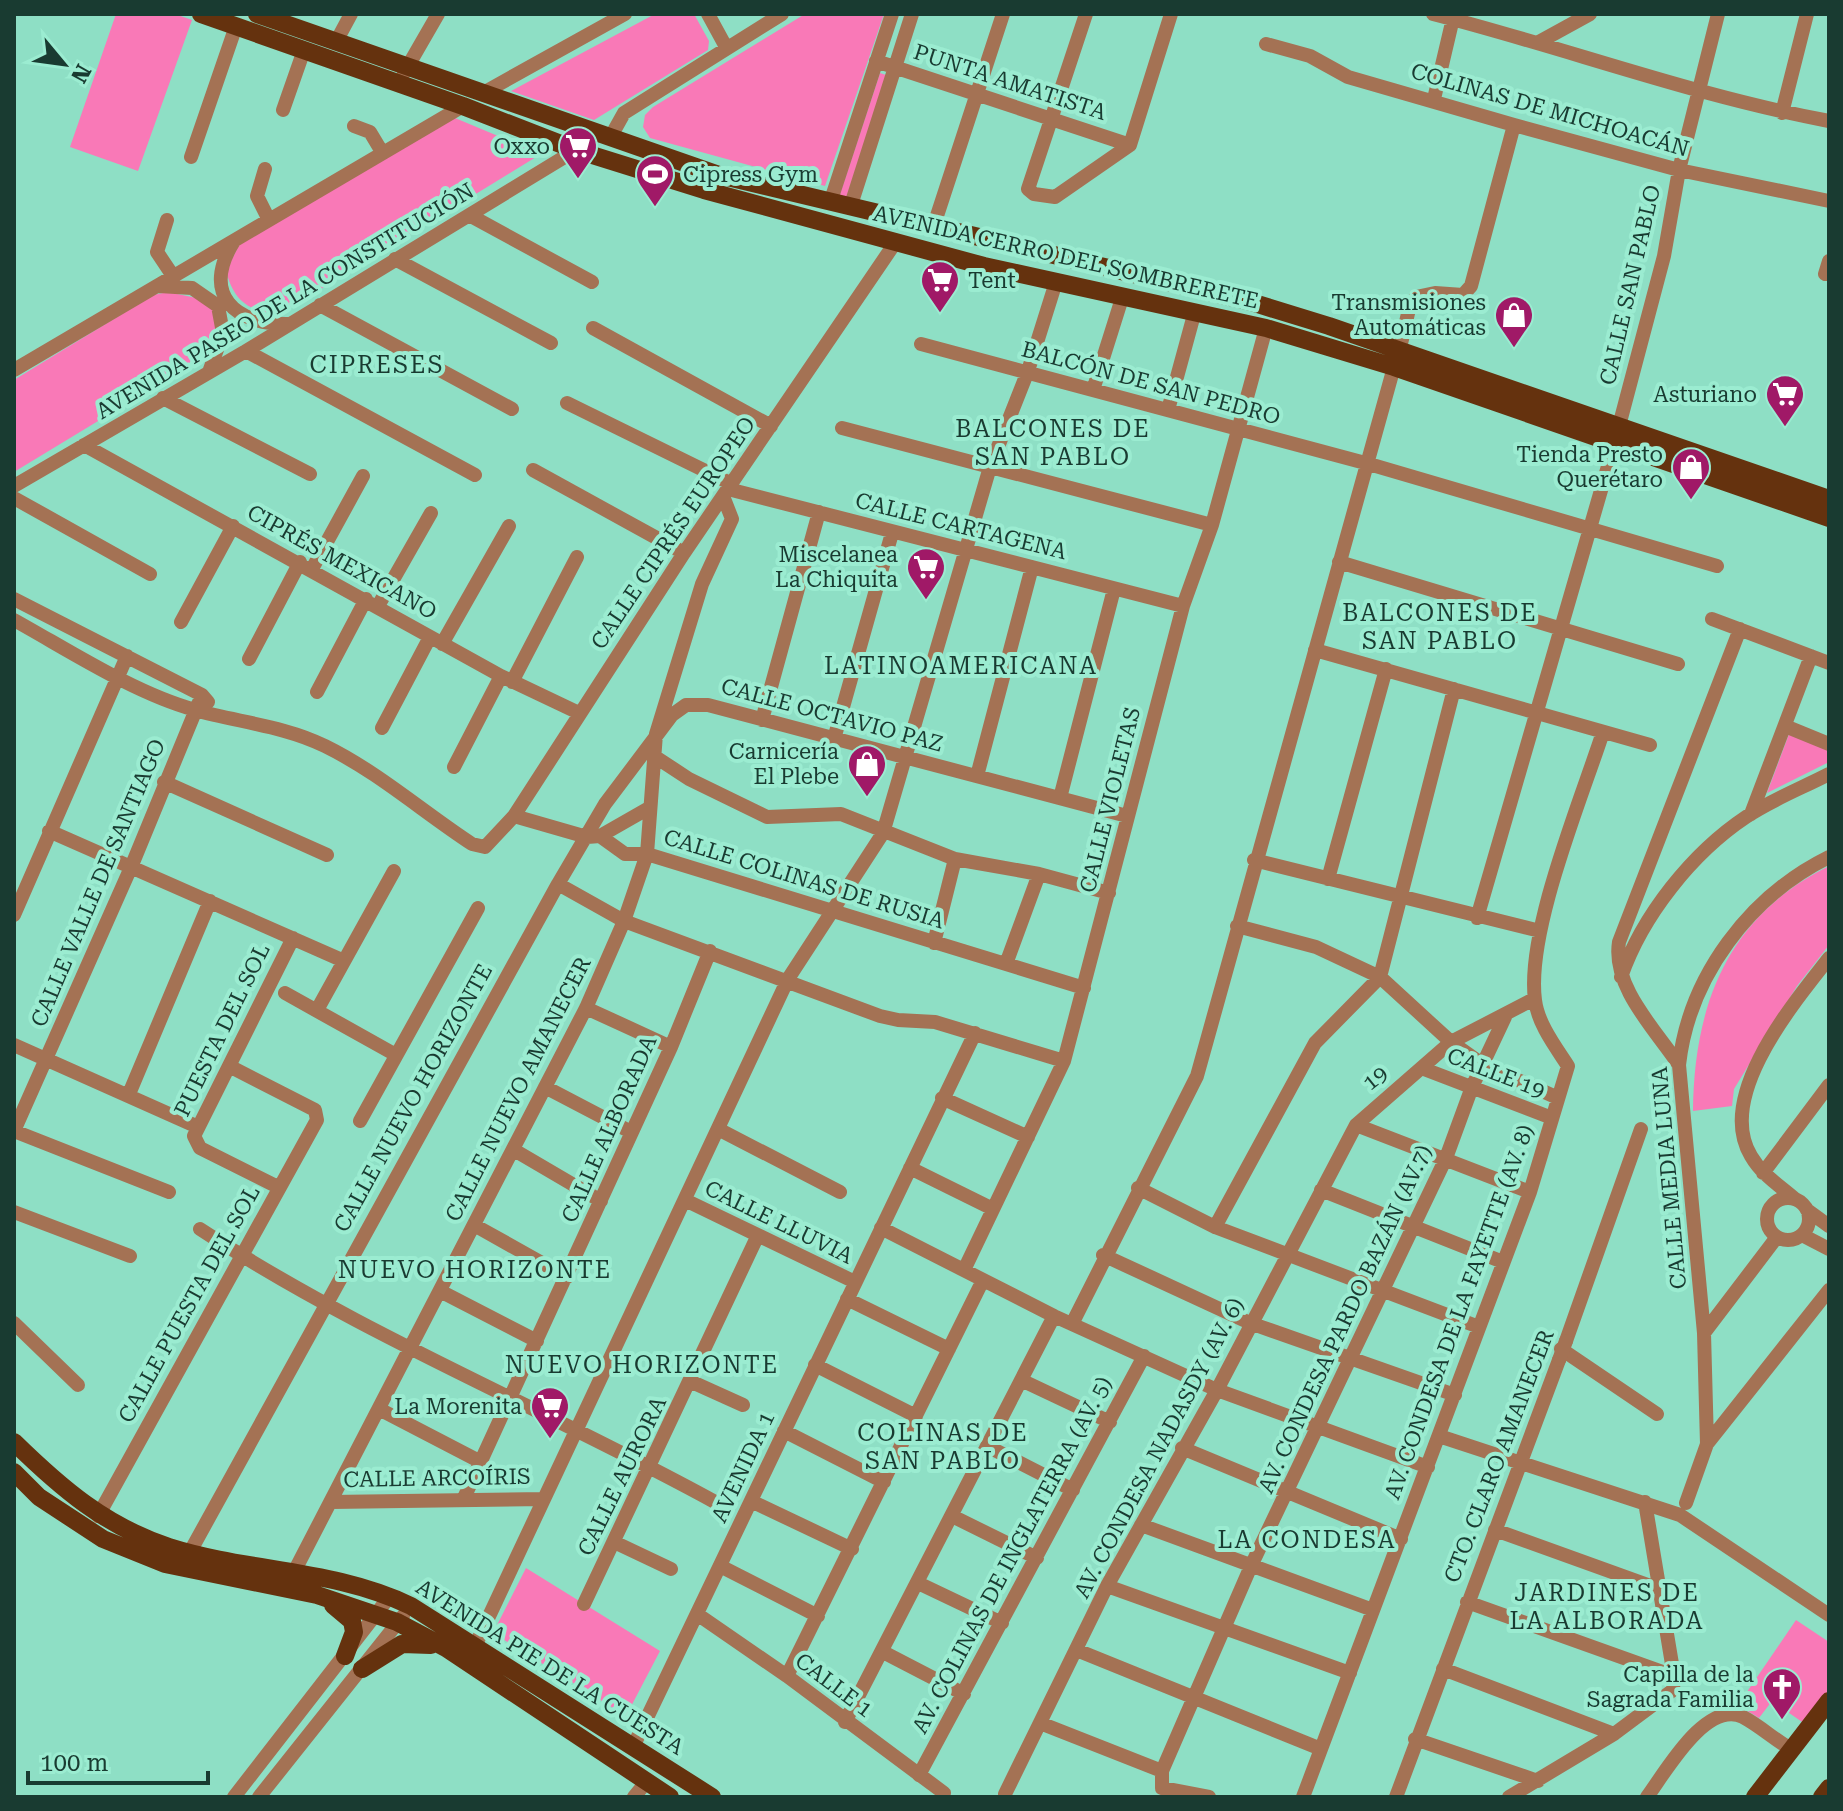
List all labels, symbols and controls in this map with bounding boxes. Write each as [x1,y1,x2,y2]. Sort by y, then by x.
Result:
north arrow [24,24,104,104]
street label: PUNTA AMATISTA [911,39,1110,125]
street label: COLINAS DE MICHOACÁN [1408,57,1692,162]
text: N [66,60,96,87]
supermarket icon: Oxxo [557,125,599,180]
place label: Oxxo [493,134,550,159]
sports icon: Cipress Gym [634,153,676,208]
place label: Cipress Gym [683,162,818,187]
street label: AVENIDA PASEO DE LA CONSTITUCIÓN [90,176,479,424]
street label: CALLE SAN PABLO [1595,183,1665,387]
street label: AVENIDA CERRO DEL SOMBRERETE [871,200,1261,314]
supermarket icon: Tent [919,259,961,314]
place label: Tent [968,268,1016,293]
place label: Transmisiones Automáticas [1331,290,1486,340]
shop icon: Transmisiones Automáticas [1493,294,1535,349]
street label: BALCÓN DE SAN PEDRO [1019,335,1283,430]
district label: CIPRESES [309,351,445,379]
supermarket icon: Asturiano [1764,373,1806,428]
place label: Asturiano [1653,382,1757,407]
street label: CALLE CIPRÉS EUROPEO [585,412,760,654]
district label: BALCONES DE SAN PABLO [955,415,1151,471]
place label: Tienda Presto Querétaro [1516,442,1663,492]
shop icon: Tienda Presto Querétaro [1670,446,1712,501]
street label: CALLE CARTAGENA [853,488,1070,565]
street label: CIPRÉS MEXICANO [243,499,441,624]
place label: Miscelanea La Chiquita [775,542,898,592]
supermarket icon: Miscelanea La Chiquita [905,546,947,601]
district label: BALCONES DE SAN PABLO [1342,599,1538,655]
district label: LATINOAMERICANA [824,652,1098,680]
street label: CALLE OCTAVIO PAZ [718,673,946,757]
street label: CALLE VIOLETAS [1075,705,1145,895]
street label: CALLE VALLE DE SANTIAGO [26,735,170,1031]
place label: Carnicería El Plebe [729,739,839,789]
shop icon: Carnicería El Plebe [846,743,888,798]
street label: CALLE COLINAS DE RUSIA [661,824,948,934]
street label: PUESTA DEL SOL [169,939,275,1121]
street label: CALLE NUEVO AMANECER [440,952,596,1226]
street label: CALLE NUEVO HORIZONTE [329,960,497,1236]
street label: CALLE ALBORADA [556,1031,662,1226]
street label: CALLE 19 [1444,1043,1548,1103]
street label: 19 [1358,1061,1392,1095]
street label: CALLE MEDIA LUNA [1647,1065,1691,1290]
street label: AV. CONDESA DE LA FAYETTE (AV. 8) [1379,1121,1539,1503]
street label: AV. CONDESA PARDO BAZÁN (AV.7) [1252,1141,1437,1497]
street label: CALLE LLUVIA [701,1175,858,1269]
street label: CALLE PUESTA DEL SOL [113,1181,265,1427]
district label: NUEVO HORIZONTE [338,1256,612,1284]
street label: AV. CONDESA NADASDY (AV. 6) [1069,1294,1249,1602]
street label: CTO. CLARO AMANECER [1439,1326,1559,1586]
district label: NUEVO HORIZONTE [505,1351,779,1379]
street label: AV. COLINAS DE INGLATERRA (AV. 5) [907,1373,1117,1737]
supermarket icon: La Morenita [529,1385,571,1440]
street label: CALLE AURORA [573,1392,672,1560]
place label: La Morenita [394,1394,522,1419]
street label: AVENIDA 1 [706,1408,780,1526]
district label: COLINAS DE SAN PABLO [857,1419,1029,1475]
street label: CALLE ARCOÍRIS [343,1463,531,1492]
district label: LA CONDESA [1218,1526,1396,1554]
street label: AVENIDA PIE DE LA CUESTA [412,1574,689,1760]
district label: JARDINES DE LA ALBORADA [1509,1579,1705,1635]
street label: CALLE 1 [790,1648,878,1722]
place label: Capilla de la Sagrada Familia [1587,1662,1754,1712]
church icon: Capilla de la Sagrada Familia [1761,1666,1803,1721]
scale bar [28,1735,208,1785]
text: 100 m [40,1749,108,1777]

